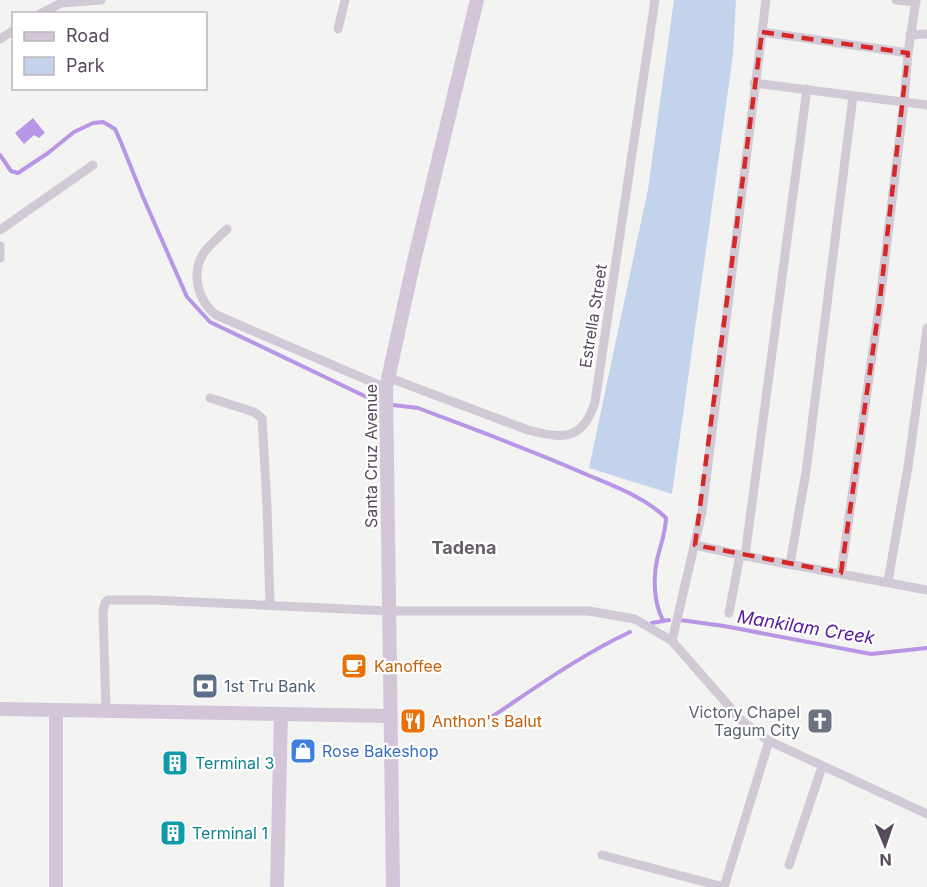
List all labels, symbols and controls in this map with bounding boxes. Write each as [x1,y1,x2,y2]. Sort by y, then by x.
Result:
legend [12,12,207,90]
text: Road [66,25,109,46]
text: Park [66,55,105,76]
street label: Estrella Street [575,263,611,369]
street label: Santa Cruz Avenue [361,384,381,528]
district label: Tadena [432,537,496,558]
water label: Mankilam Creek [736,606,877,648]
cafe icon: Kanoffee [339,651,369,681]
place label: Kanoffee [374,656,442,676]
bank icon: 1st Tru Bank [190,671,220,701]
place label: 1st Tru Bank [224,676,316,696]
place label: Victory Chapel Tagum City [688,702,800,740]
restaurant icon: Anthon's Balut [398,706,428,736]
church icon: Victory Chapel Tagum City [805,706,835,736]
place label: Anthon's Balut [432,711,542,731]
shop icon: Rose Bakeshop [288,736,318,766]
place label: Rose Bakeshop [322,741,438,761]
building icon: Terminal 3 [160,748,190,778]
place label: Terminal 3 [195,753,274,773]
north arrow [855,815,915,875]
building icon: Terminal 1 [158,818,188,848]
place label: Terminal 1 [192,823,268,843]
text: N [879,850,892,870]

